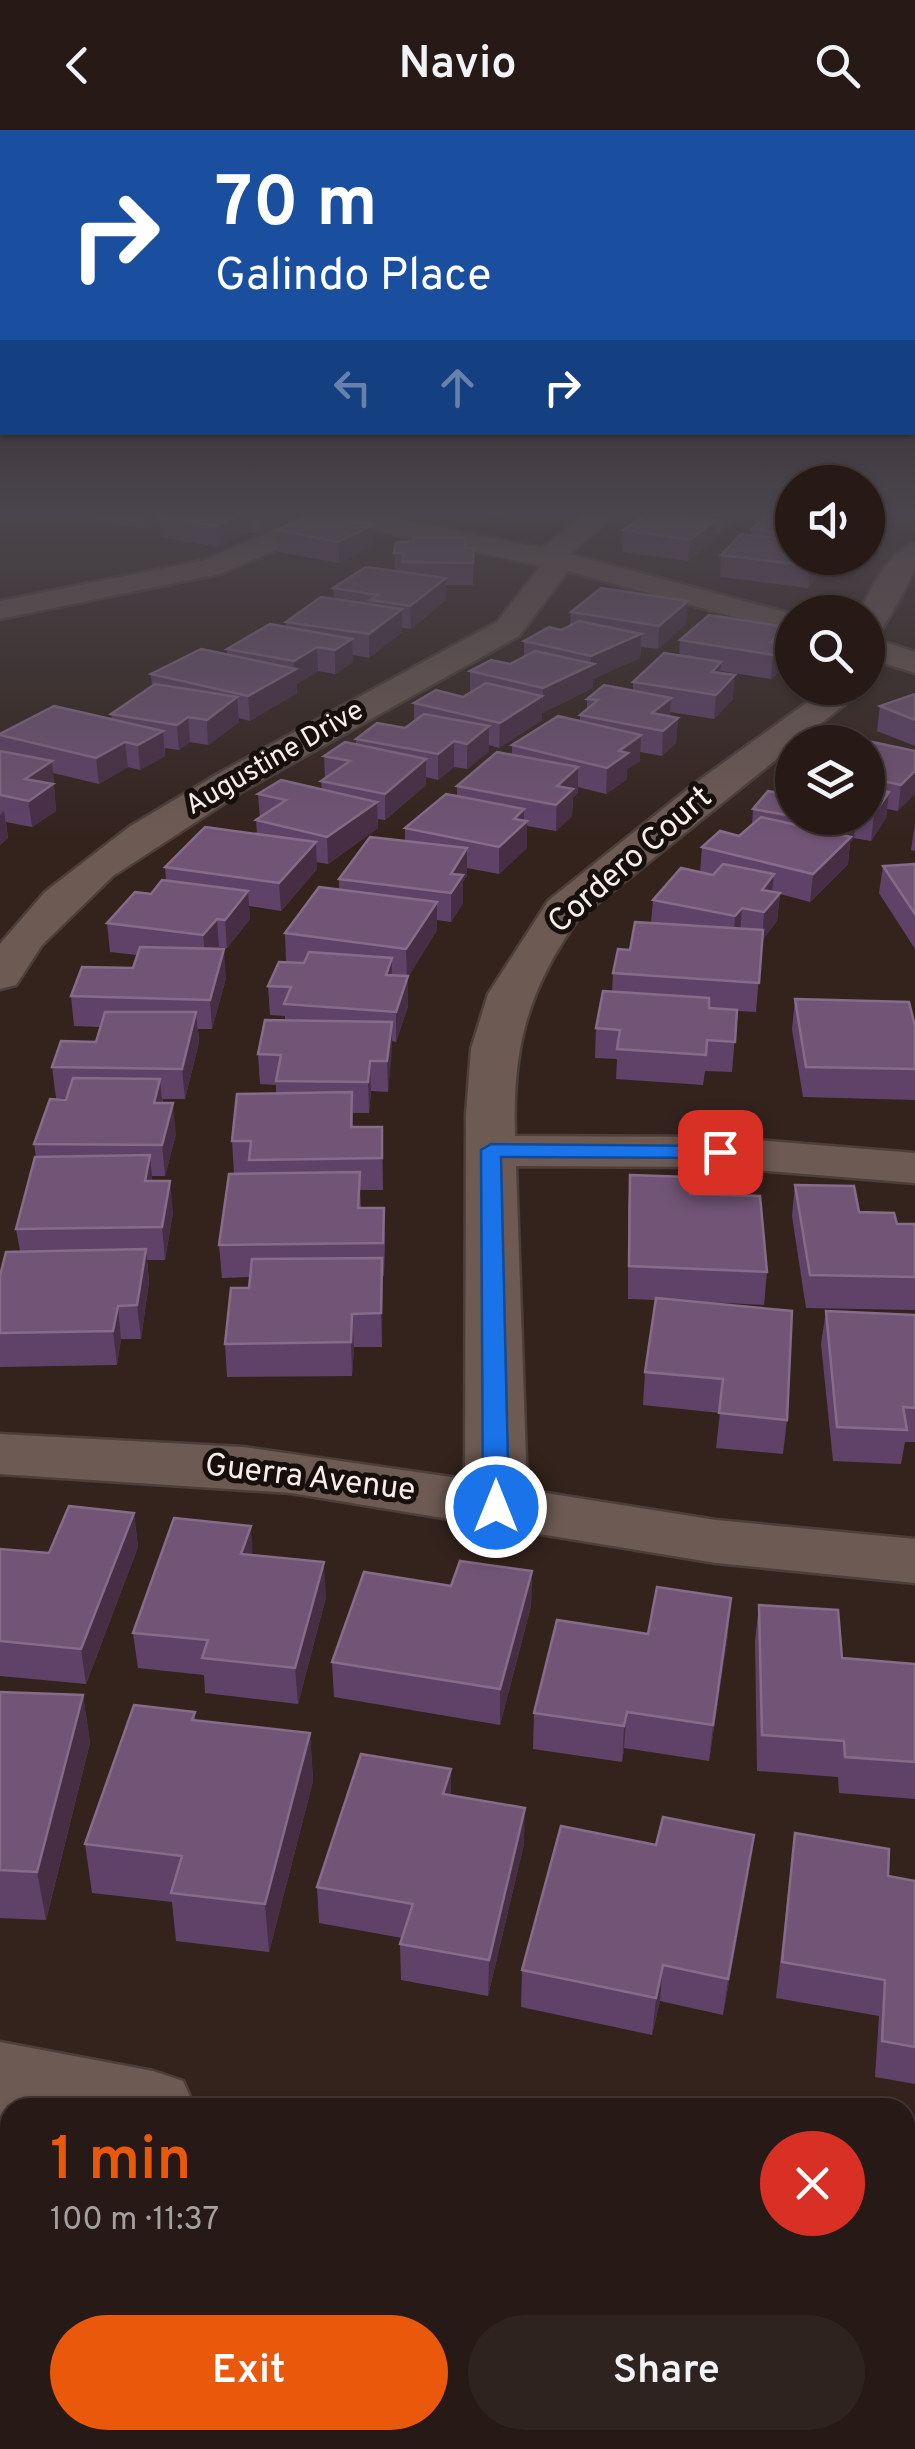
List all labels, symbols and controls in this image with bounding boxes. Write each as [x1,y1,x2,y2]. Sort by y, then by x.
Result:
text: Navio [398,37,517,94]
icon: back [50,38,105,93]
icon: search [810,38,865,93]
text: 70 m [215,162,378,251]
icon: right [50,170,180,300]
text: Galindo Place [215,249,491,306]
icon: left [325,360,380,415]
icon: ahead [430,360,485,415]
icon: right [535,360,590,415]
map controls [775,465,885,835]
button: sound [775,465,885,575]
button: search [775,595,885,705]
street label: Augustine Drive [179,693,371,825]
button: layers [775,725,885,835]
street label: Cordero Court [541,779,721,943]
pin [678,1110,763,1195]
icon: arrive [693,1125,748,1180]
street label: Guerra Avenue [203,1446,417,1512]
position arrow [444,1455,548,1559]
text: 1 min [50,2125,191,2201]
button: close [760,2131,865,2236]
text: 100 m · 11:37 [50,2201,219,2241]
button: Exit [50,2315,448,2430]
button: Share [468,2315,865,2430]

